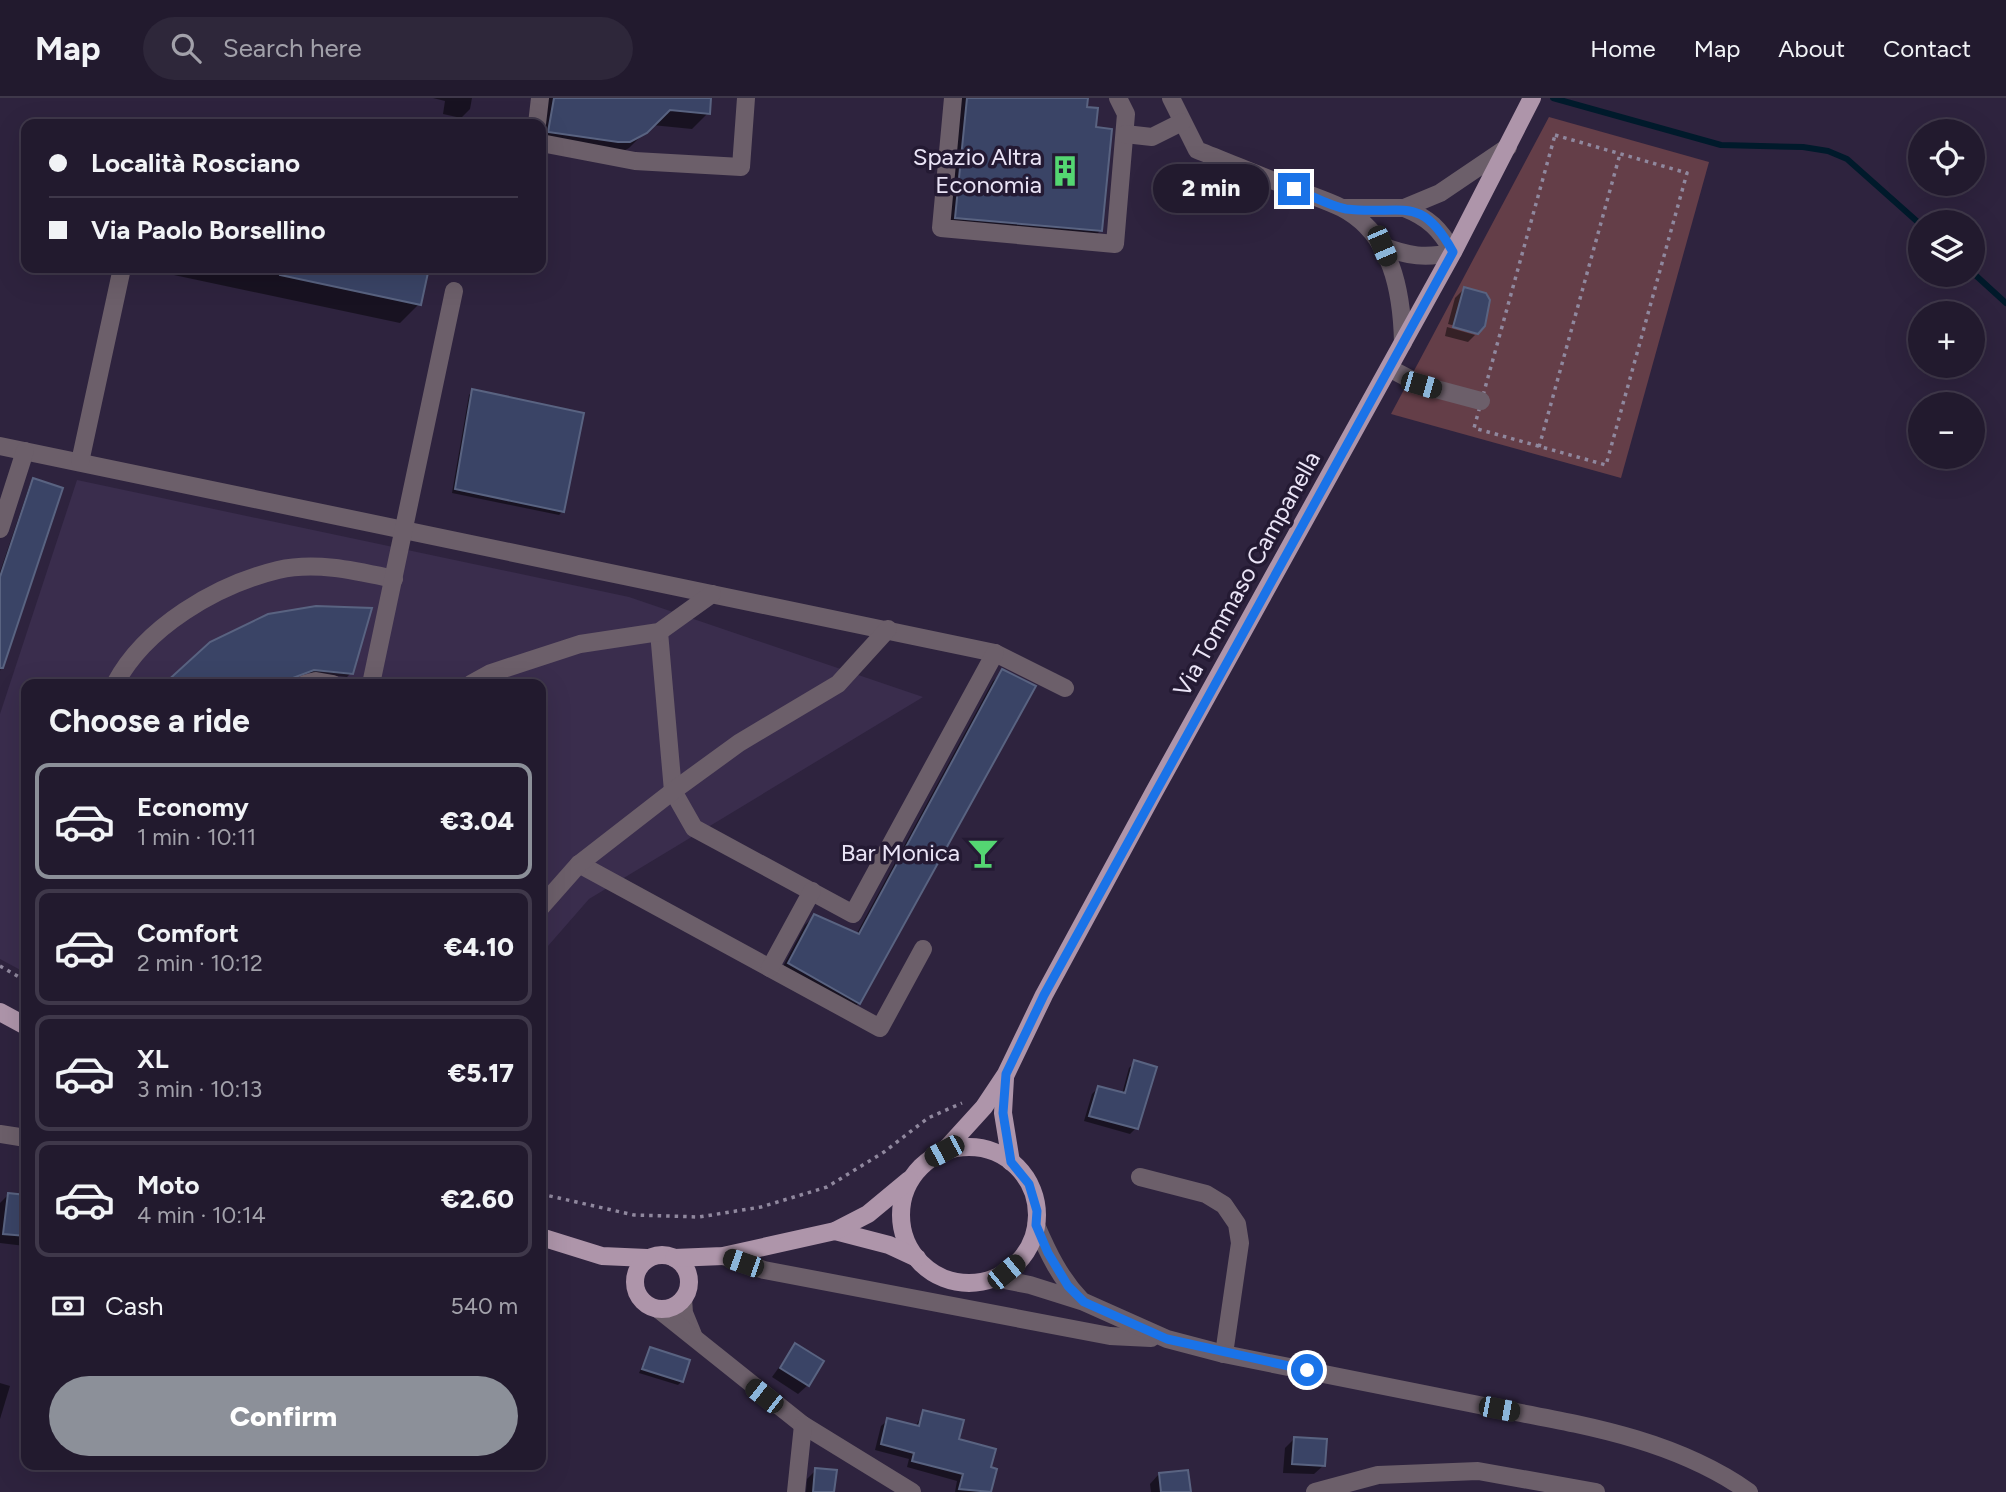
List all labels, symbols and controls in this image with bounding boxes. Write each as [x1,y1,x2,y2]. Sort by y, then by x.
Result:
search box [143,17,633,80]
text: Map [35,29,101,68]
icon: search [167,29,205,67]
text: Search here [223,32,362,64]
text: Home [1590,34,1656,63]
text: Map [1694,34,1740,63]
text: About [1778,34,1845,63]
text: Contact [1883,34,1971,63]
map controls [1908,119,1985,469]
button: locate [1908,119,1985,196]
place label: Spazio Altra Economia [913,142,1042,199]
text: Località Rosciano [91,147,300,179]
building icon: Spazio Altra Economia [1048,154,1082,188]
callout: 2 min [1154,164,1270,214]
route end [1278,173,1310,205]
text: 2 min [1182,174,1240,202]
button: layers [1908,210,1985,287]
text: Via Paolo Borsellino [91,214,326,246]
car [1365,223,1400,269]
button: + [1908,301,1985,378]
car [1398,369,1445,401]
button: − [1908,392,1985,469]
street label: Via Tommaso Campanella [1167,446,1326,701]
text: Choose a ride [49,702,250,740]
icon: car [53,790,116,853]
text: Economy [137,791,249,823]
text: €3.04 [440,805,514,837]
text: 1 min · 10:11 [137,823,256,851]
bar icon: Bar Monica [966,836,1000,870]
place label: Bar Monica [841,838,960,867]
icon: car [53,916,116,979]
text: Comfort [137,917,239,949]
text: €4.10 [444,931,514,963]
text: 2 min · 10:12 [137,949,263,977]
icon: car [53,1042,116,1105]
text: XL [137,1043,169,1075]
text: €5.17 [448,1057,514,1089]
text: 3 min · 10:13 [137,1075,262,1103]
car [921,1132,968,1170]
icon: car [53,1168,116,1231]
text: Moto [137,1169,200,1201]
text: €2.60 [441,1183,514,1215]
text: 4 min · 10:14 [137,1201,266,1229]
car [720,1246,767,1280]
car [984,1251,1029,1293]
icon: cash [49,1287,87,1325]
text: Cash [105,1290,164,1322]
text: 540 m [450,1292,518,1320]
route start [1291,1354,1323,1386]
car [741,1375,788,1417]
button: Confirm [49,1376,518,1456]
car [1477,1395,1522,1423]

